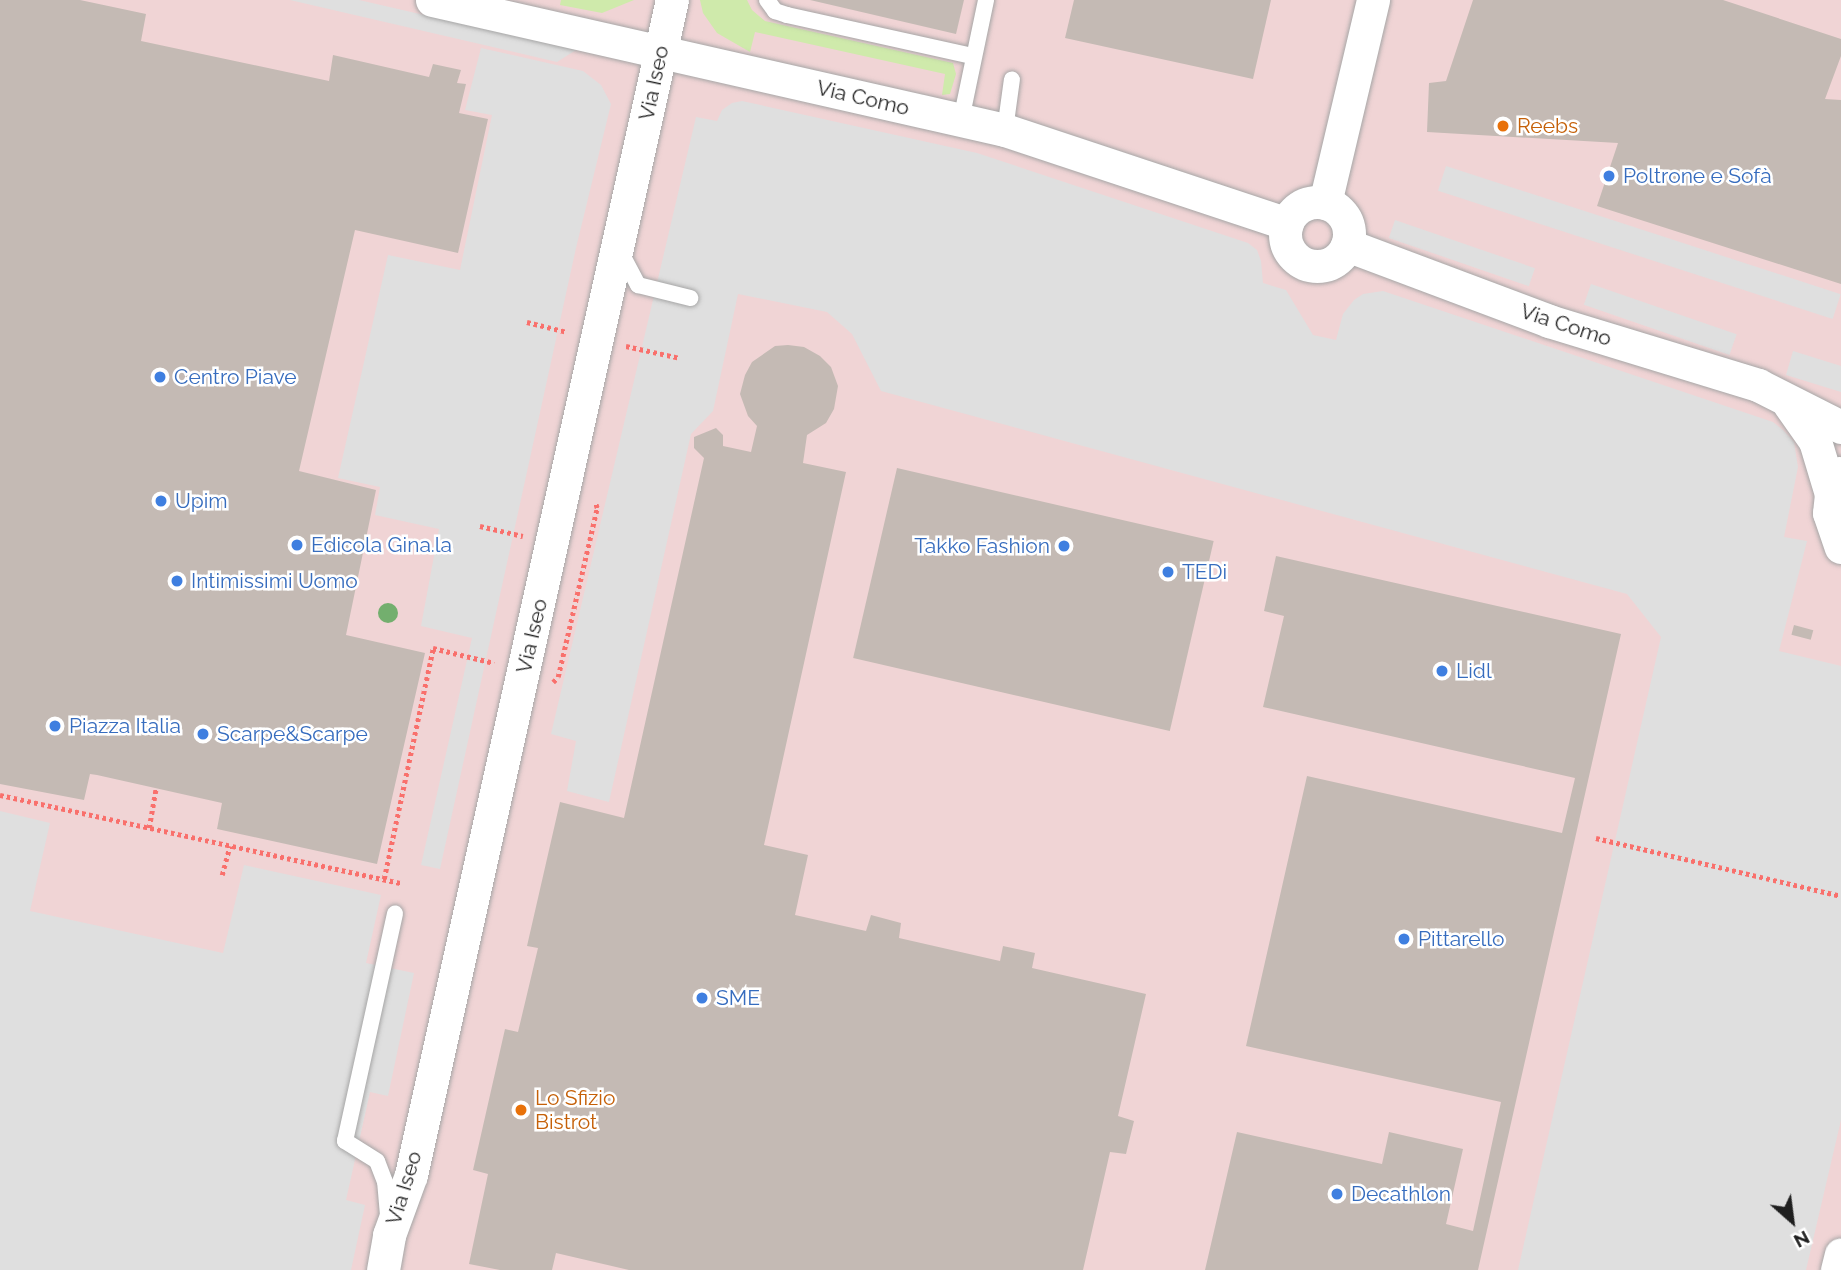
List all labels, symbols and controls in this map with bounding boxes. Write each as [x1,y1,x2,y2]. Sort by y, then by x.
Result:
street label: Via Iseo [634,43,674,123]
street label: Via Como [814,75,912,121]
place label: Reebs [1517,113,1578,139]
marker: Reebs [1495,118,1511,134]
place label: Poltrone e Sofà [1623,163,1772,189]
marker: Poltrone e Sofà [1601,168,1617,184]
street label: Via Como [1517,298,1615,352]
place label: Centro Piave [174,364,297,390]
marker: Centro Piave [152,369,168,385]
place label: Upim [175,488,228,514]
marker: Upim [153,493,169,509]
place label: Edicola Gina.la [311,532,452,558]
place label: Takko Fashion [914,533,1050,559]
marker: Edicola Gina.la [289,537,305,553]
marker: Takko Fashion [1056,538,1072,554]
place label: TEDi [1182,559,1227,585]
marker: TEDi [1160,564,1176,580]
place label: Intimissimi Uomo [191,568,358,594]
marker: Intimissimi Uomo [169,573,185,589]
street label: Via Iseo [511,596,553,676]
place label: Lidl [1456,658,1492,684]
marker: Lidl [1434,663,1450,679]
place label: Piazza Italia [69,713,181,739]
marker: Piazza Italia [47,718,63,734]
place label: Scarpe&Scarpe [217,721,368,747]
marker: Scarpe&Scarpe [195,726,211,742]
place label: Pittarello [1418,926,1504,952]
marker: Pittarello [1396,931,1412,947]
place label: SME [716,985,760,1011]
marker: SME [694,990,710,1006]
place label: Lo Sfizio Bistrot [535,1085,615,1135]
marker: Lo Sfizio Bistrot [513,1102,529,1118]
street label: Via Iseo [381,1148,427,1228]
place label: Decathlon [1351,1181,1451,1207]
marker: Decathlon [1329,1186,1345,1202]
north arrow [1757,1186,1827,1256]
text: N [1790,1226,1813,1253]

